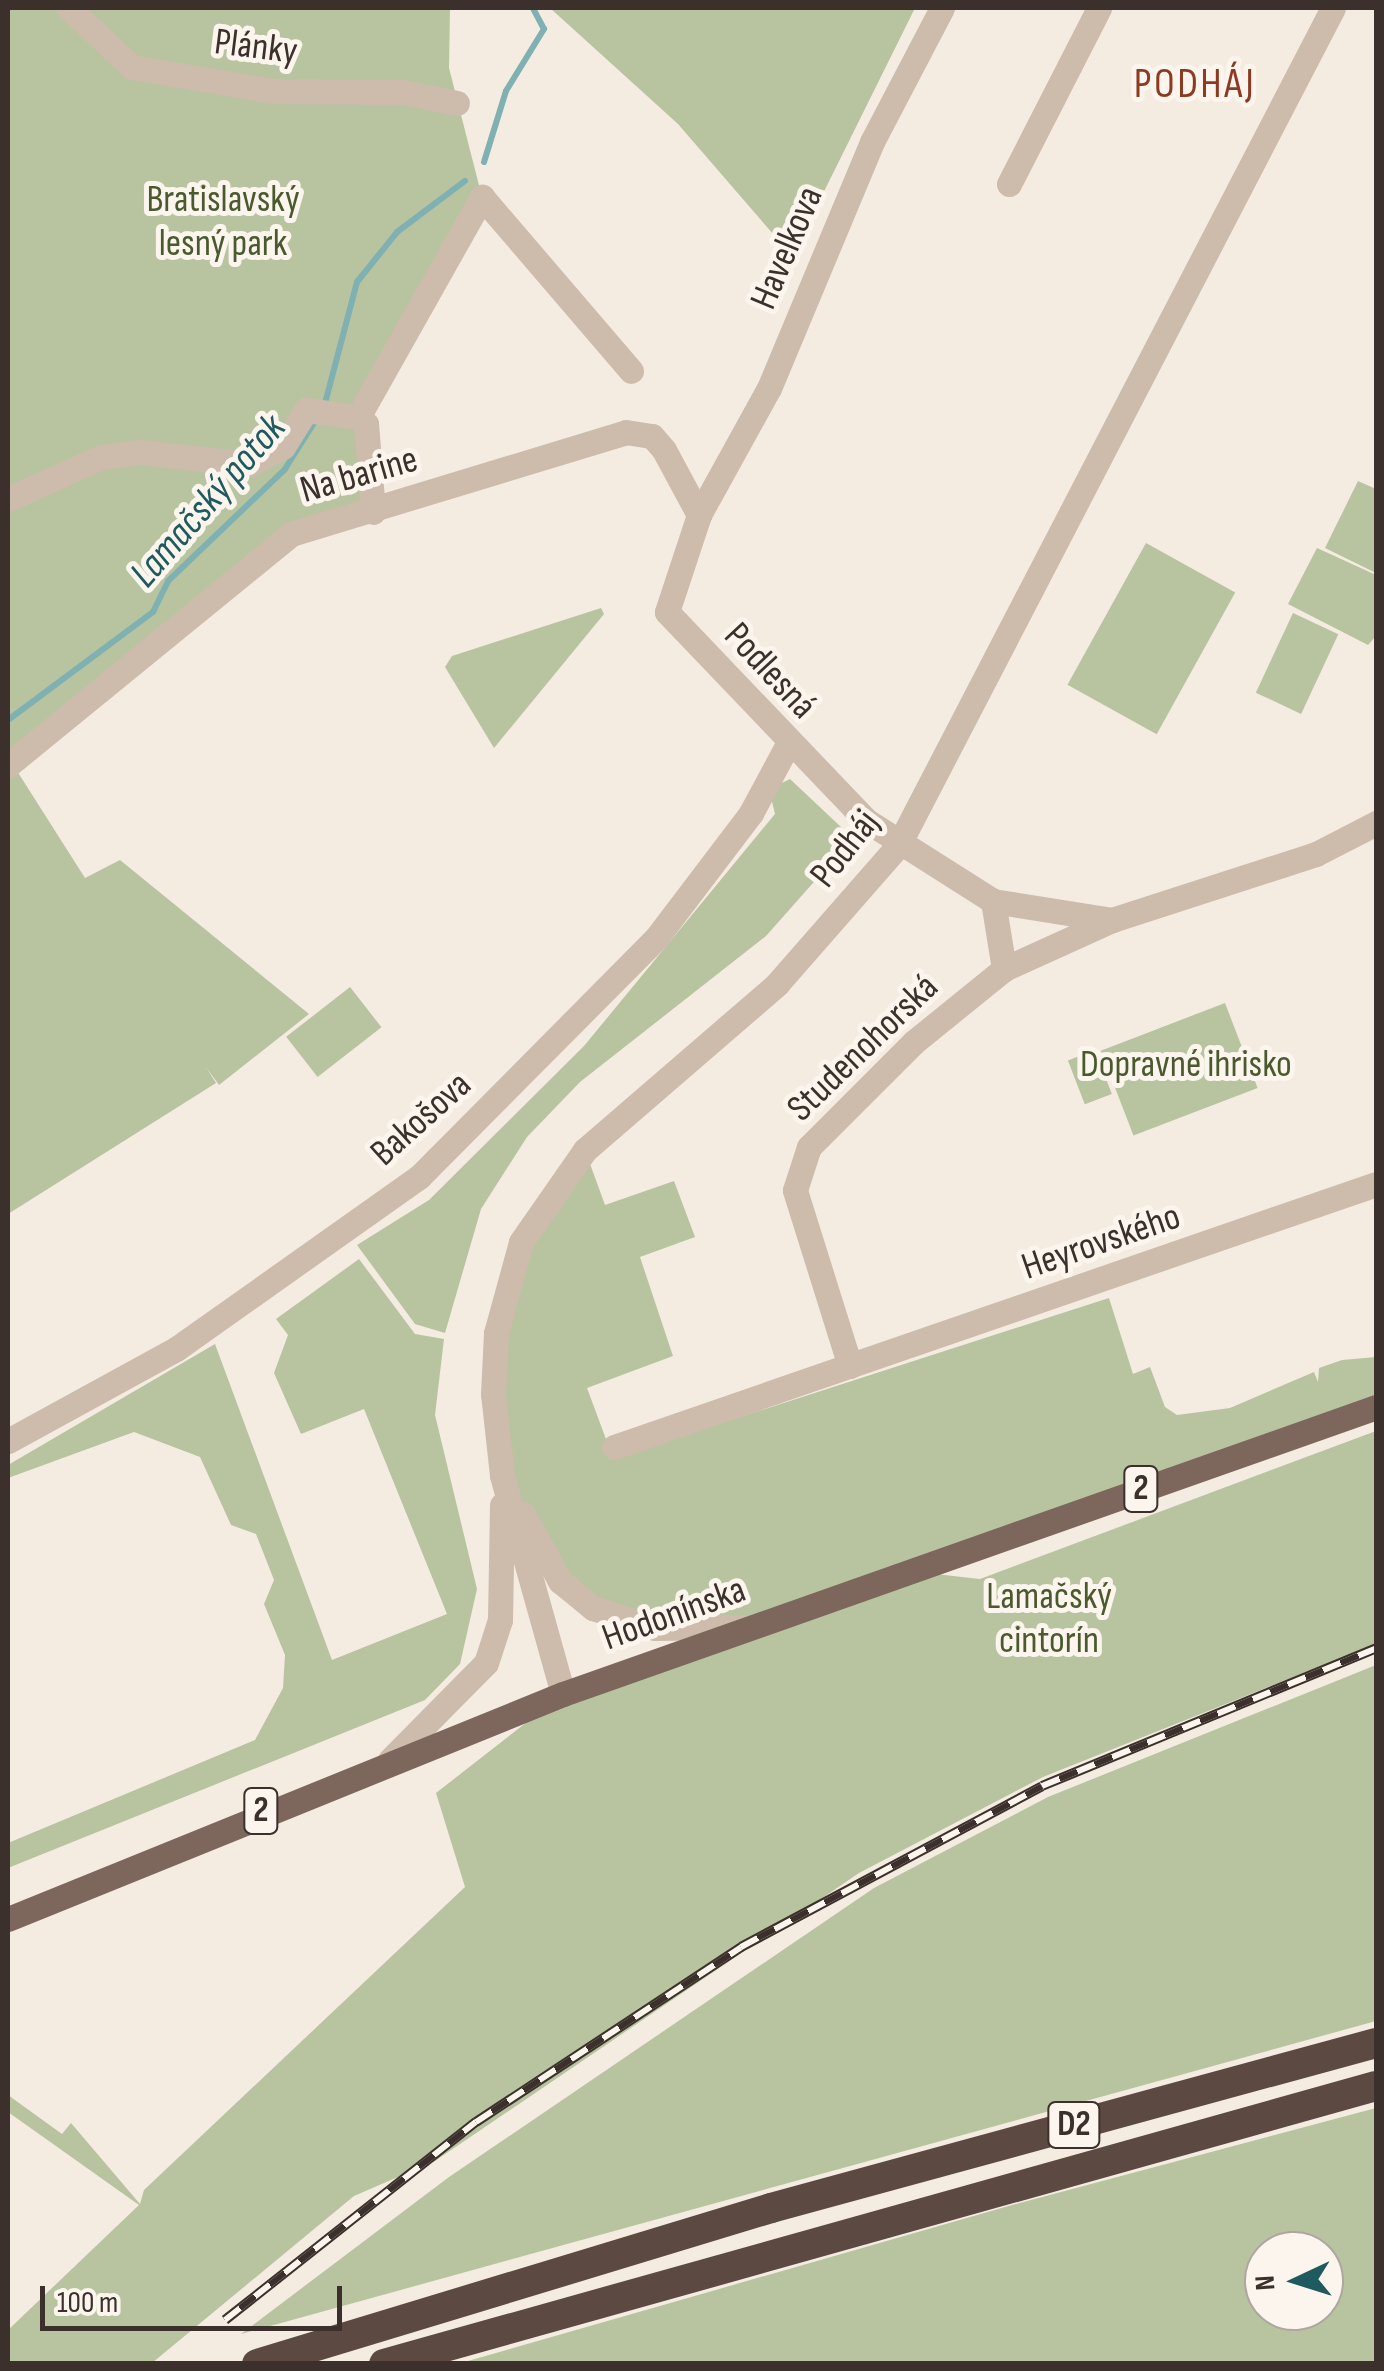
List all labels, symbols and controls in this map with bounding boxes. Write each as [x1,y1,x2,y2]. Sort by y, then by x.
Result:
street label: Plánky [212,19,300,75]
district label: PODHÁJ [1134,60,1256,110]
park label: Bratislavský lesný park [146,177,300,266]
street label: Havelkova [741,180,833,316]
water label: Lamačský potok [120,405,296,597]
street label: Na barine [295,437,423,513]
street label: Podlesná [714,614,826,728]
street label: Podháj [801,801,889,897]
street label: Studenohorská [778,965,948,1131]
park label: Dopravné ihrisko [1080,1042,1292,1088]
street label: Bakošova [361,1062,481,1176]
street label: Heyrovského [1016,1194,1186,1290]
road number: 2 [1121,1459,1161,1519]
street label: Hodonínska [596,1567,752,1661]
park label: Lamačský cintorín [986,1574,1112,1664]
road number: 2 [241,1781,281,1841]
road number: D2 [1046,2095,1102,2155]
north arrow [1244,2231,1344,2331]
scale bar [45,2266,348,2328]
text: N [1249,2274,1283,2292]
text: 100 m [57,2285,118,2321]

